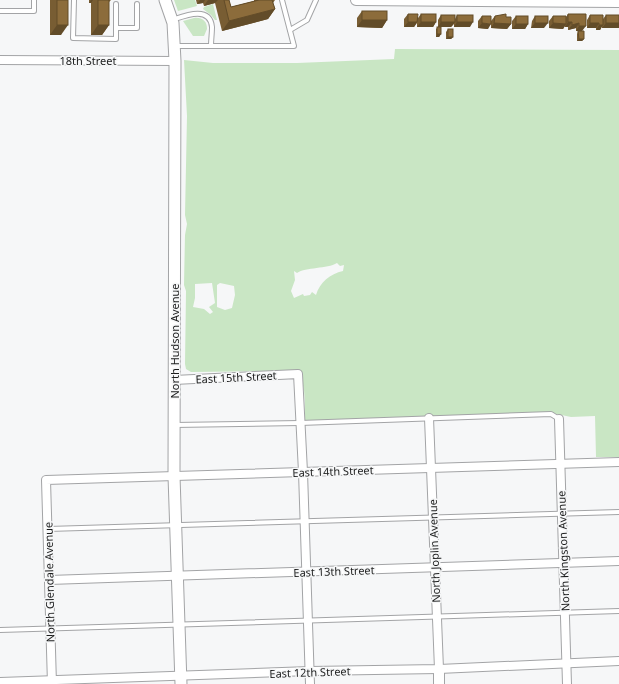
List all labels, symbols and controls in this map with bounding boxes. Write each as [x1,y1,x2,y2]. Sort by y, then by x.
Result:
street label: 18th Street [60,53,116,68]
street label: North Hudson Avenue [167,283,182,399]
street label: East 15th Street [195,367,277,387]
street label: East 14th Street [292,462,374,480]
street label: North Kingston Avenue [553,490,573,612]
street label: North Joplin Avenue [425,499,443,603]
street label: North Glendale Avenue [40,522,58,642]
street label: East 13th Street [293,562,375,580]
street label: East 12th Street [269,663,351,681]

